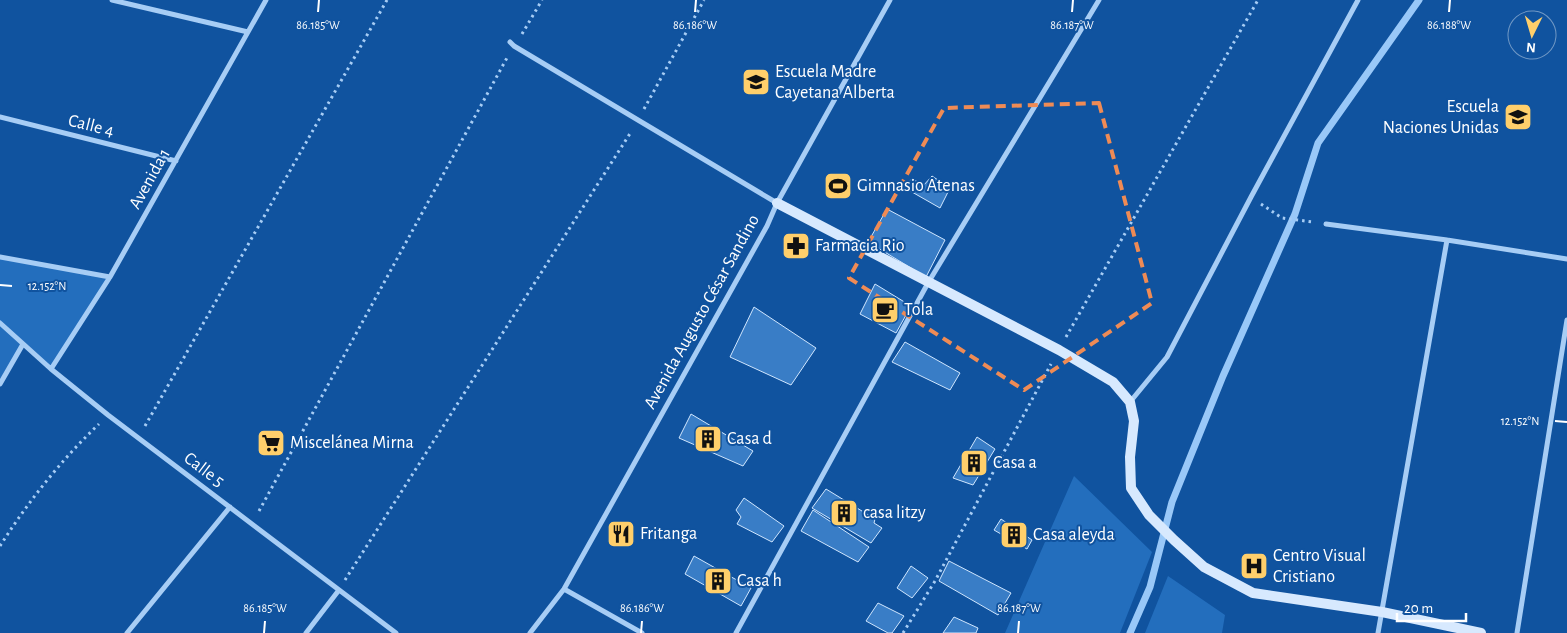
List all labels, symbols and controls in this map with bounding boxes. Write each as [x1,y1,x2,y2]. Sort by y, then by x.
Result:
north arrow [1507,10,1557,60]
text: 86.185°W [296,19,340,31]
text: 86.186°W [673,19,717,31]
text: 86.187°W [1050,19,1094,31]
text: 86.188°W [1427,19,1471,31]
text: N [1525,40,1536,54]
place label: Escuela Madre Cayetana Alberta [775,63,895,102]
school or university icon: Escuela Madre Cayetana Alberta [741,67,771,97]
place label: Escuela Naciones Unidas [1383,98,1499,137]
school or university icon: Escuela Naciones Unidas [1503,102,1533,132]
street label: Calle 4 [66,112,116,140]
street label: Avenida 1 [126,146,174,212]
sports icon: Gimnasio Atenas [823,171,853,201]
place label: Gimnasio Atenas [857,177,975,195]
street label: Avenida Augusto César Sandino [641,212,763,412]
pharmacy icon: Farmacia Rio [781,231,811,261]
place label: Farmacia Rio [815,237,905,255]
text: 12.152°N [28,280,66,292]
cafe icon: Tola [870,295,900,325]
place label: Tola [904,301,933,319]
text: 12.152°N [1501,415,1539,427]
building icon: Casa d [693,424,723,454]
supermarket icon: Miscelánea Mirna [256,428,286,458]
place label: Casa d [727,430,772,448]
place label: Miscelánea Mirna [290,434,414,452]
building icon: Casa a [959,448,989,478]
street label: Calle 5 [180,449,228,491]
place label: Casa a [993,454,1037,472]
building icon: casa litzy [829,498,859,528]
place label: casa litzy [863,504,926,522]
restaurant icon: Fritanga [606,519,636,549]
building icon: Casa aleyda [999,520,1029,550]
place label: Fritanga [640,525,697,543]
place label: Casa aleyda [1033,526,1115,544]
place label: Centro Visual Cristiano [1273,547,1366,586]
hospital icon: Centro Visual Cristiano [1239,551,1269,581]
building icon: Casa h [703,566,733,596]
place label: Casa h [737,572,782,590]
scale bar [1397,590,1466,622]
text: 20 m [1404,601,1433,616]
text: 86.185°W [243,602,287,614]
text: 86.186°W [620,602,664,614]
text: 86.187°W [997,602,1041,614]

